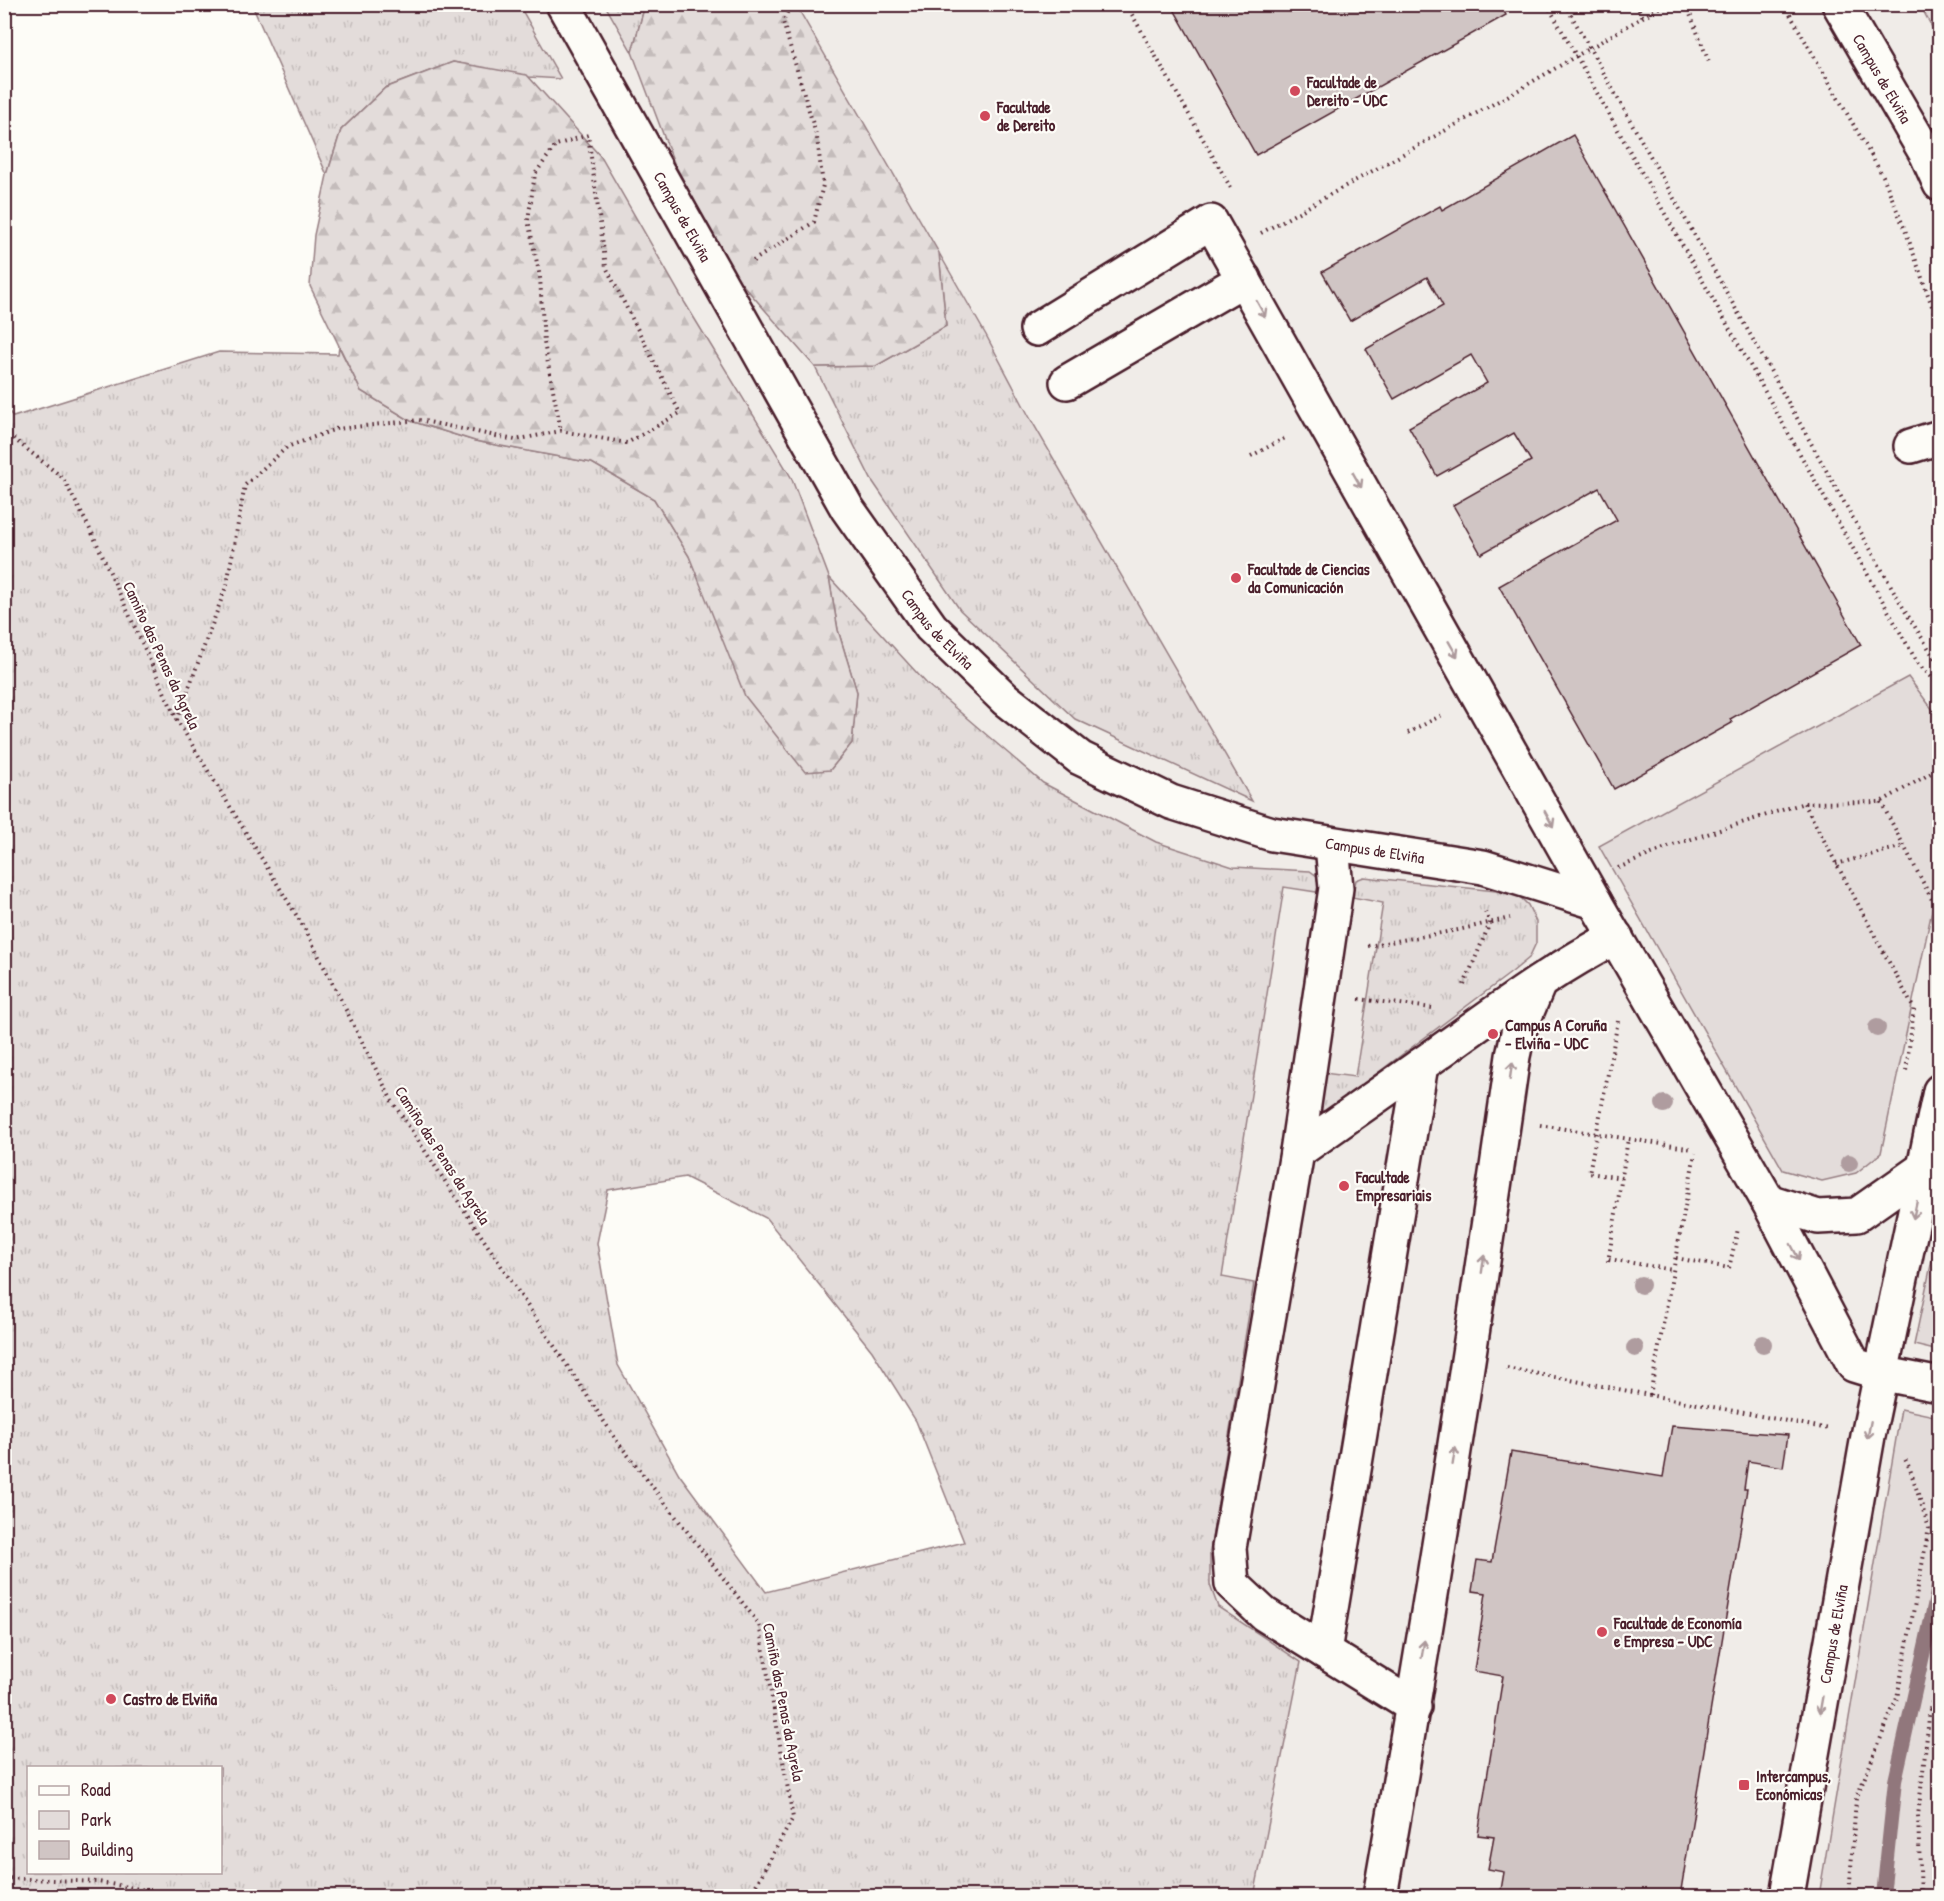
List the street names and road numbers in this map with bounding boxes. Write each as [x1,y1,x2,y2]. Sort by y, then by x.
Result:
street label: Campus de Elviña [1848,29,1917,127]
street label: Campus de Elviña [649,168,717,266]
street label: Camiño das Penas da Agrela [118,577,206,733]
street label: Campus de Elviña [896,584,979,674]
street label: Campus de Elviña [1324,831,1426,869]
street label: Camiño das Penas da Agrela [390,1082,496,1228]
street label: Campus de Elviña [1814,1583,1853,1685]
street label: Camiño das Penas da Agrela [758,1621,810,1783]

